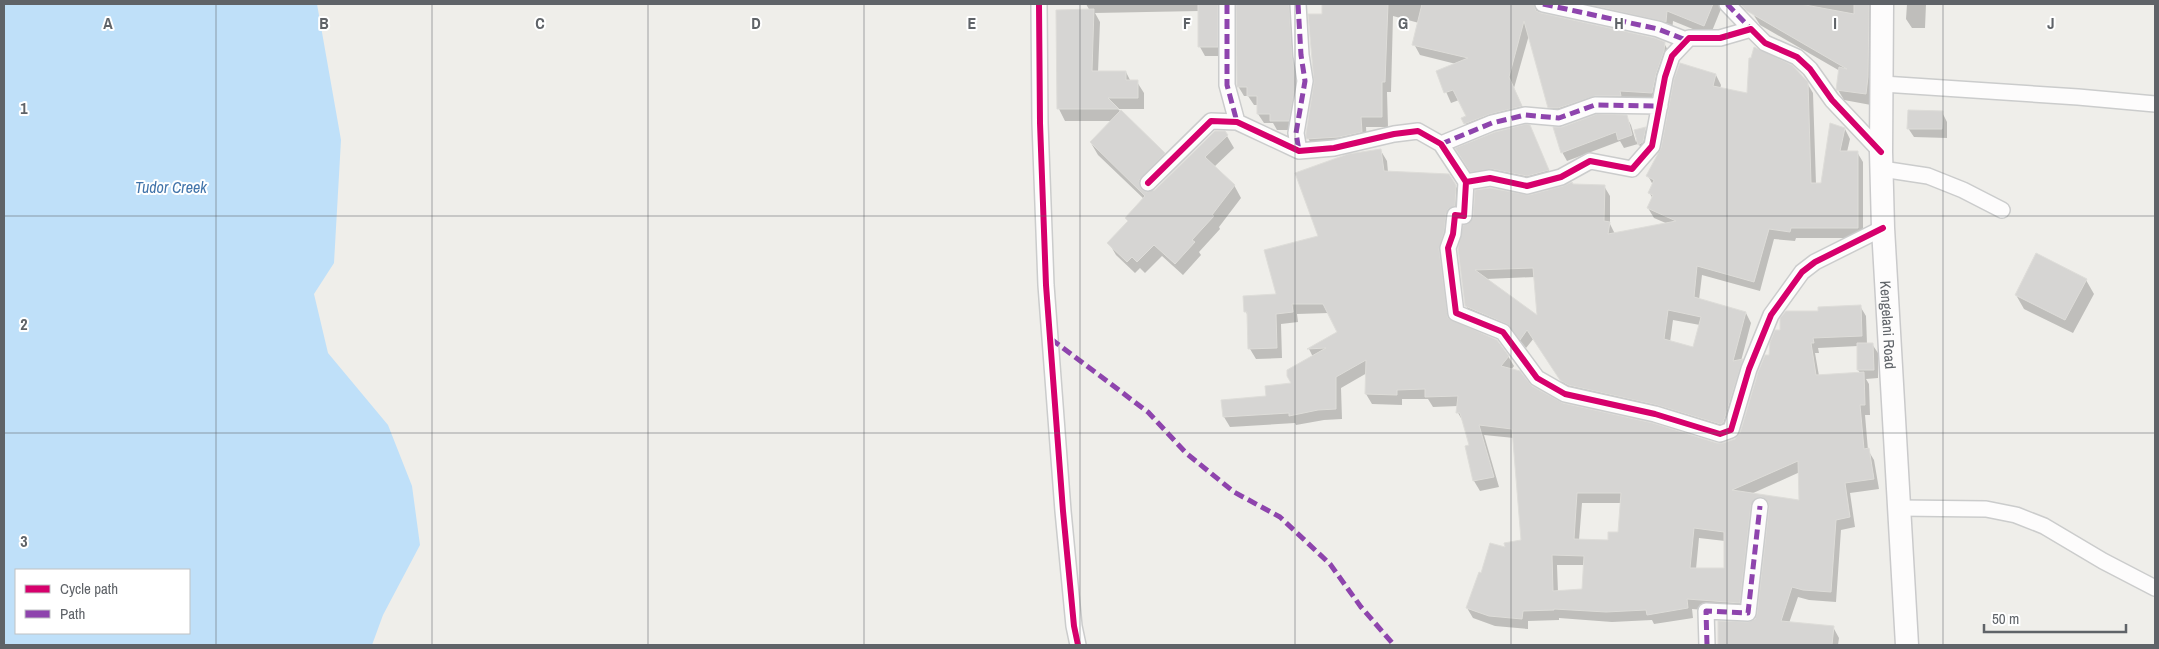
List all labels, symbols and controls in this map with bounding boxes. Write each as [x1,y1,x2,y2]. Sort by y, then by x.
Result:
text: A [103,12,113,34]
text: B [319,12,329,34]
text: C [535,12,545,34]
text: D [751,12,761,34]
text: E [968,12,977,34]
text: F [1183,12,1191,34]
text: G [1398,12,1408,34]
text: H [1614,12,1624,34]
text: I [1833,12,1837,34]
text: J [2047,12,2055,34]
text: 1 [20,97,28,119]
water label: Tudor Creek [135,176,207,198]
street label: Kengelani Road [1876,280,1902,369]
text: 2 [20,313,28,335]
text: 3 [20,530,28,552]
legend [15,569,190,634]
text: Cycle path [60,578,118,599]
scale bar [1984,602,2126,634]
text: Path [60,603,85,624]
text: 50 m [1992,608,2019,629]

